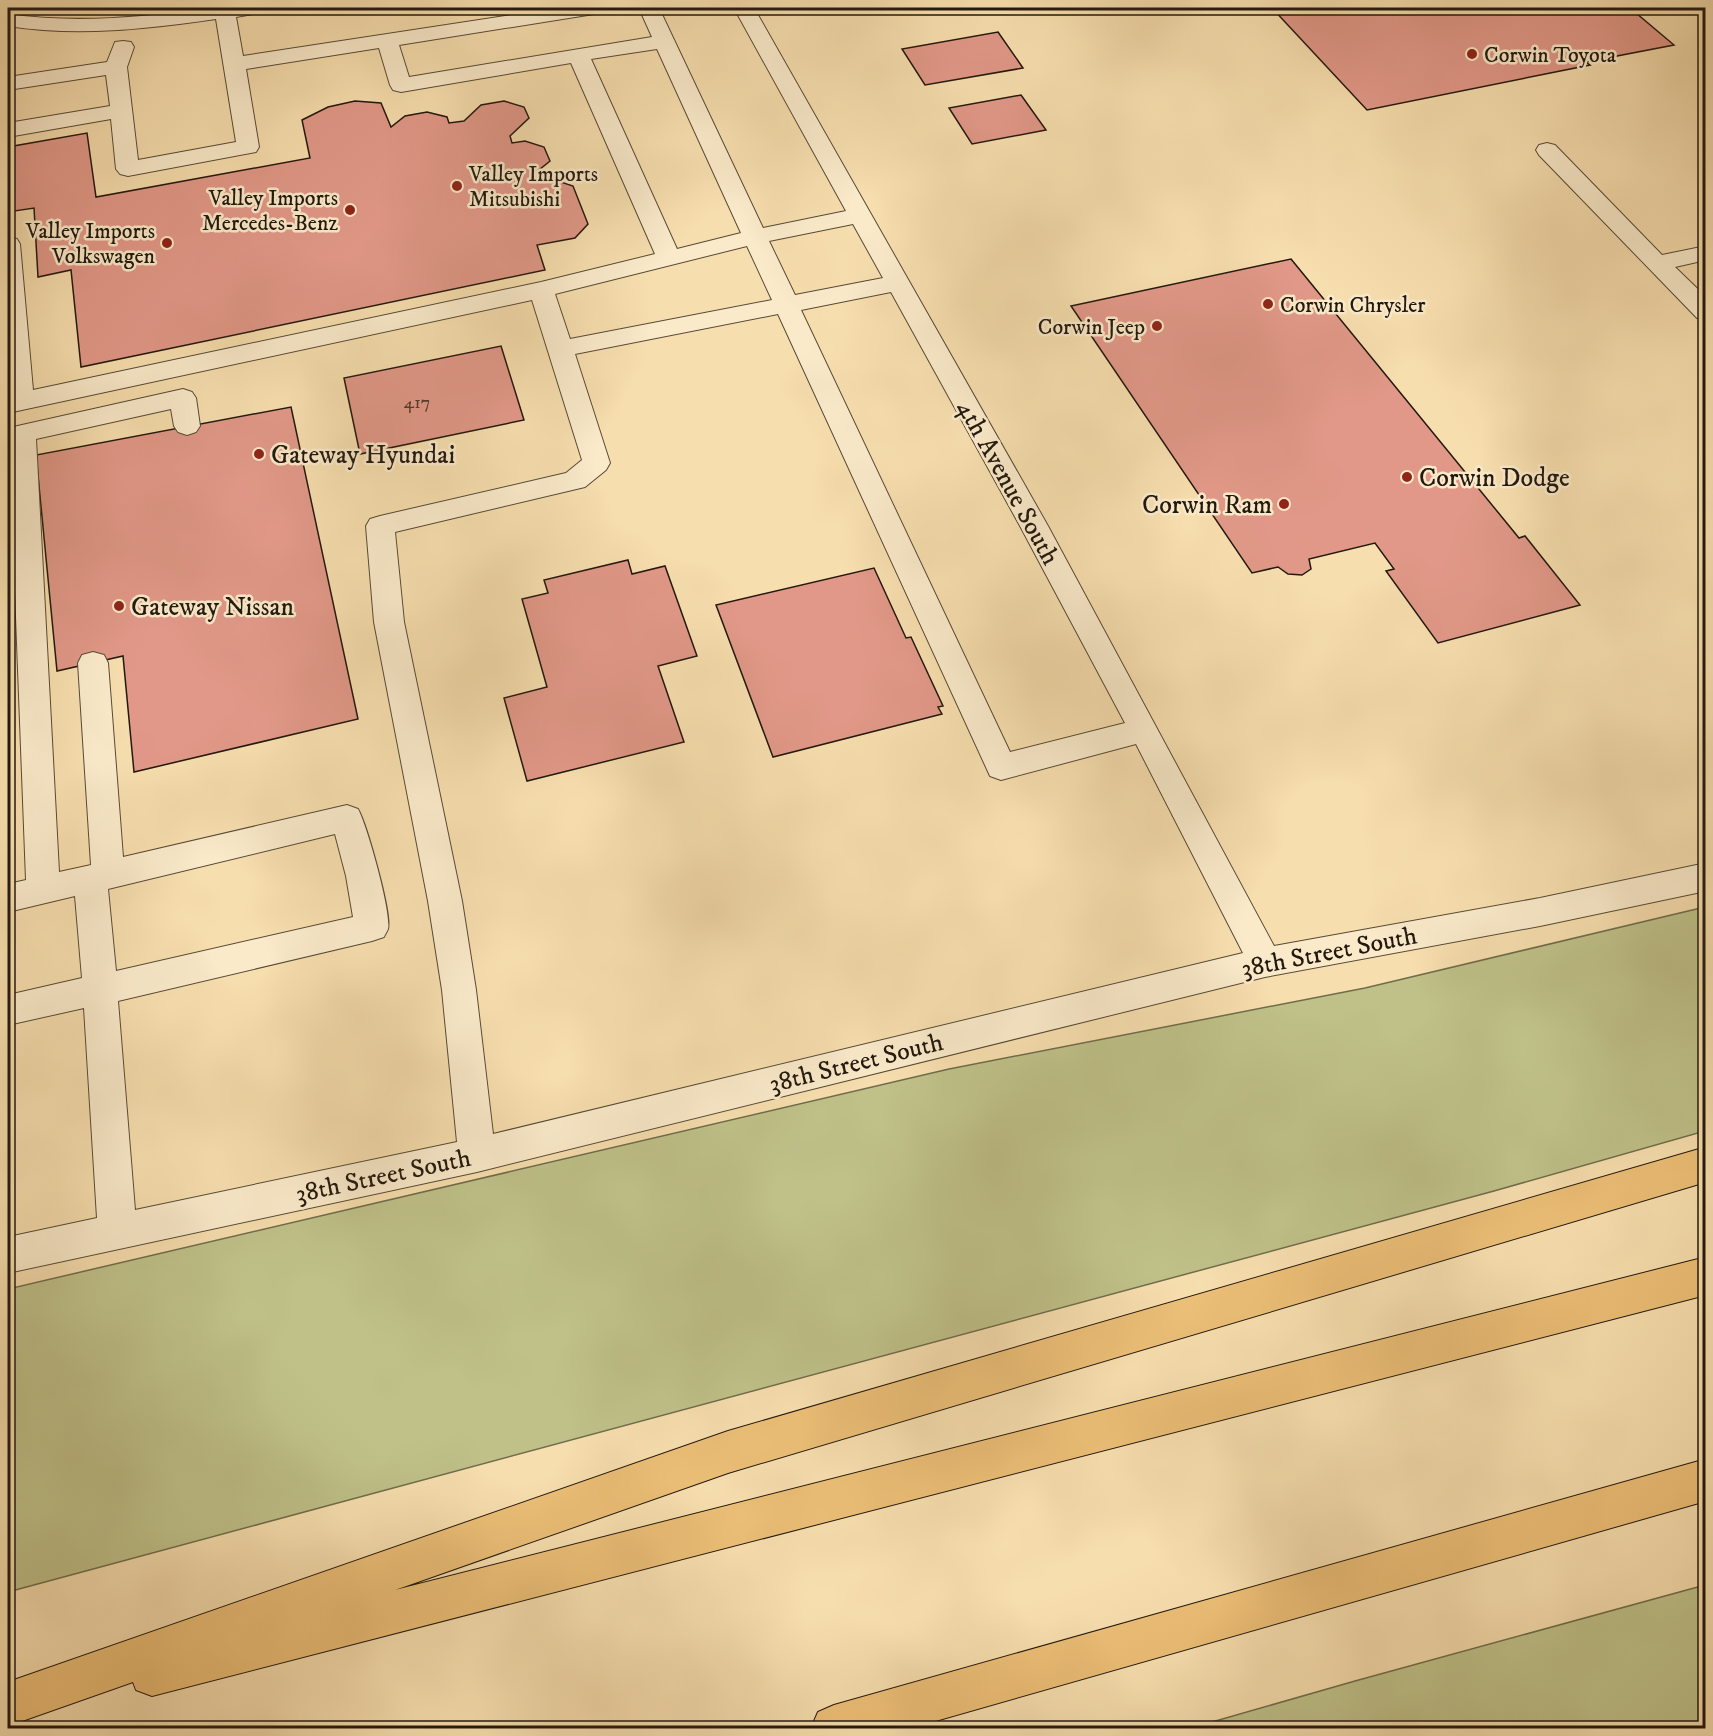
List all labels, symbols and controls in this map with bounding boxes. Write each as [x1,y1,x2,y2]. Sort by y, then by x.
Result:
place label: Corwin Toyota [1484,42,1617,69]
marker: Corwin Toyota [1465,47,1479,61]
place label: Valley Imports Mitsubishi [468,161,598,213]
marker: Valley Imports Mitsubishi [450,179,464,193]
place label: Valley Imports Mercedes-Benz [202,185,338,237]
marker: Valley Imports Mercedes-Benz [343,203,357,217]
place label: Valley Imports Volkswagen [25,218,155,270]
marker: Valley Imports Volkswagen [160,236,174,250]
place label: Corwin Chrysler [1280,292,1426,319]
marker: Corwin Chrysler [1261,297,1275,311]
place label: Corwin Jeep [1038,314,1145,341]
marker: Corwin Jeep [1150,319,1164,333]
house number: 417 [404,392,430,414]
street label: 4th Avenue South [949,394,1067,571]
place label: Gateway Hyundai [271,439,455,472]
marker: Gateway Hyundai [252,447,266,461]
place label: Corwin Dodge [1419,462,1570,495]
marker: Corwin Dodge [1400,470,1414,484]
place label: Corwin Ram [1142,489,1272,522]
marker: Corwin Ram [1277,497,1291,511]
place label: Gateway Nissan [131,591,295,624]
marker: Gateway Nissan [112,599,126,613]
street label: 38th Street South [1239,919,1420,986]
street label: 38th Street South [766,1026,947,1101]
street label: 38th Street South [293,1142,474,1211]

